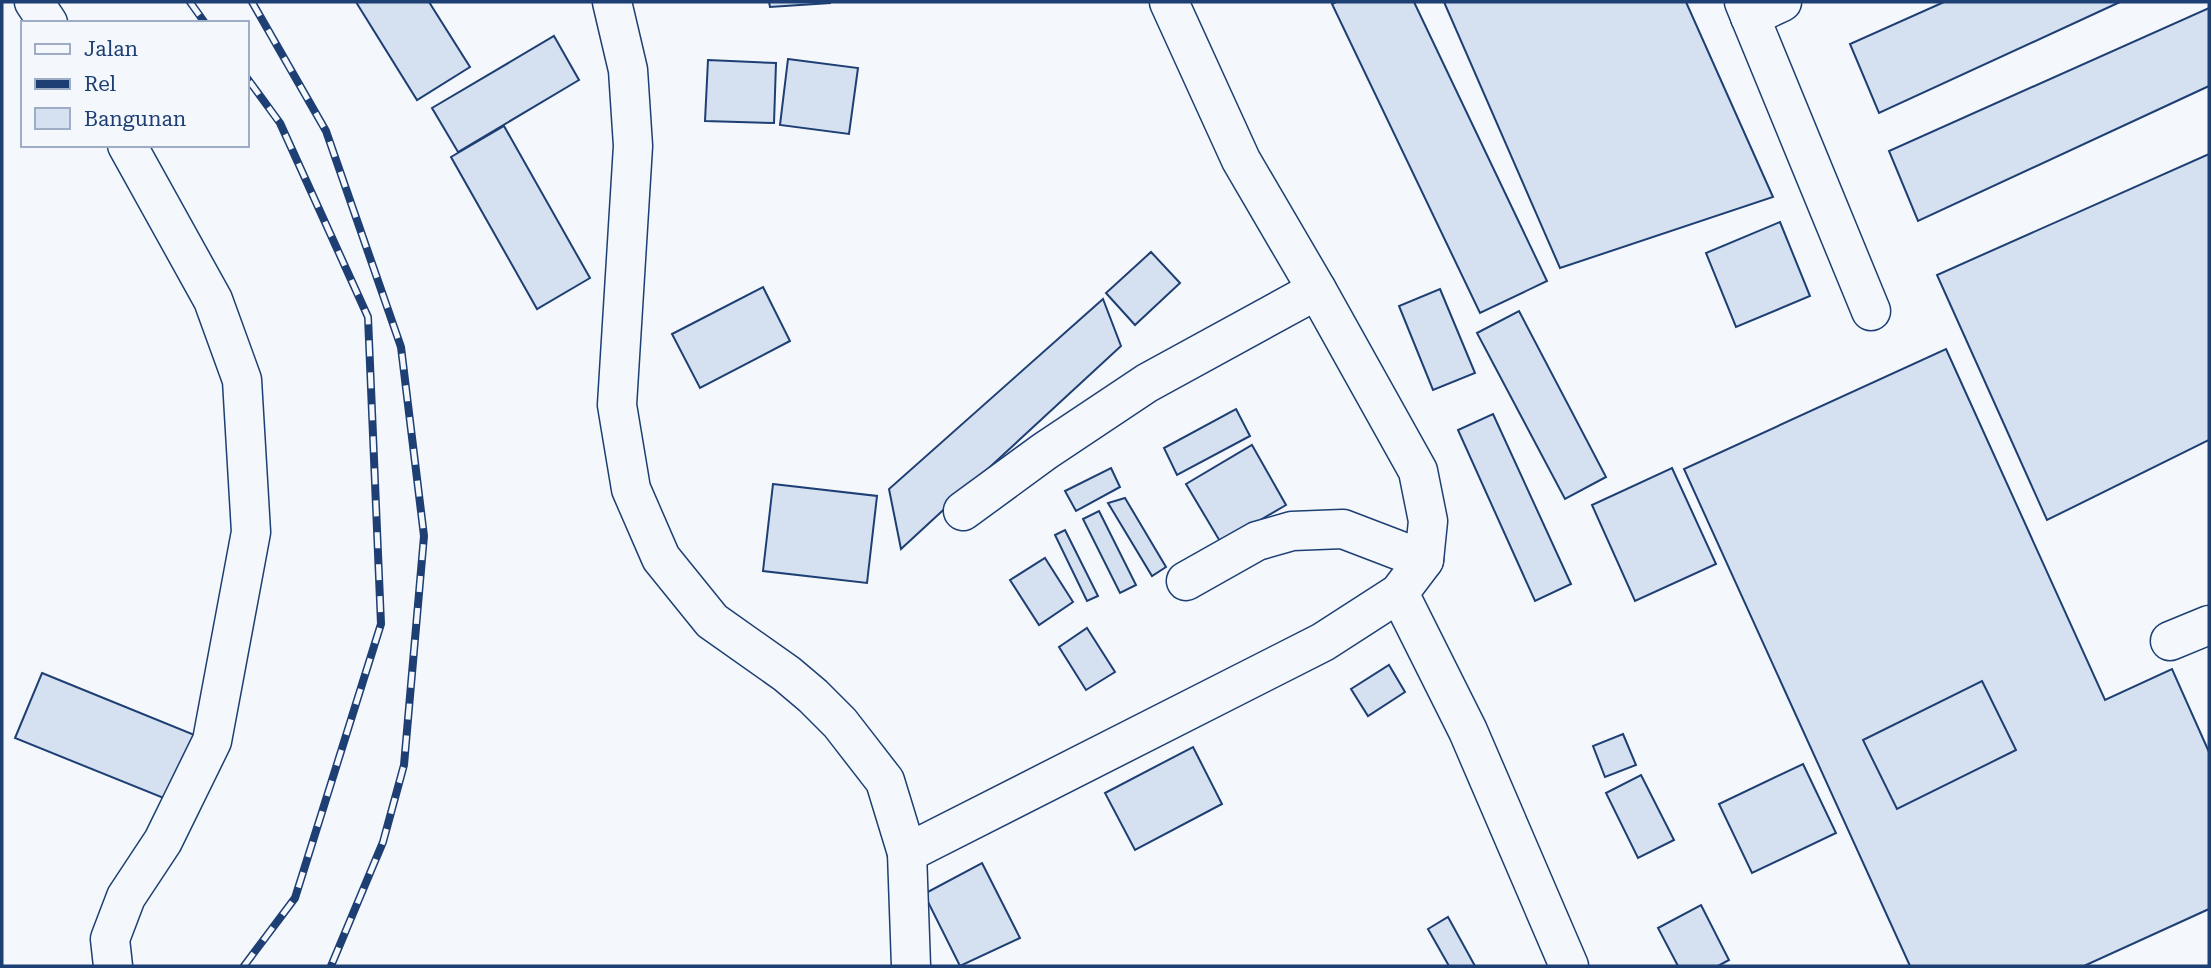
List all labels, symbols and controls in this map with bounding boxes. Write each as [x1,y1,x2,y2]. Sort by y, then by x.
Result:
legend [21,21,248,147]
text: Jalan [84,37,139,61]
text: Rel [84,72,117,96]
text: Bangunan [84,107,187,131]

